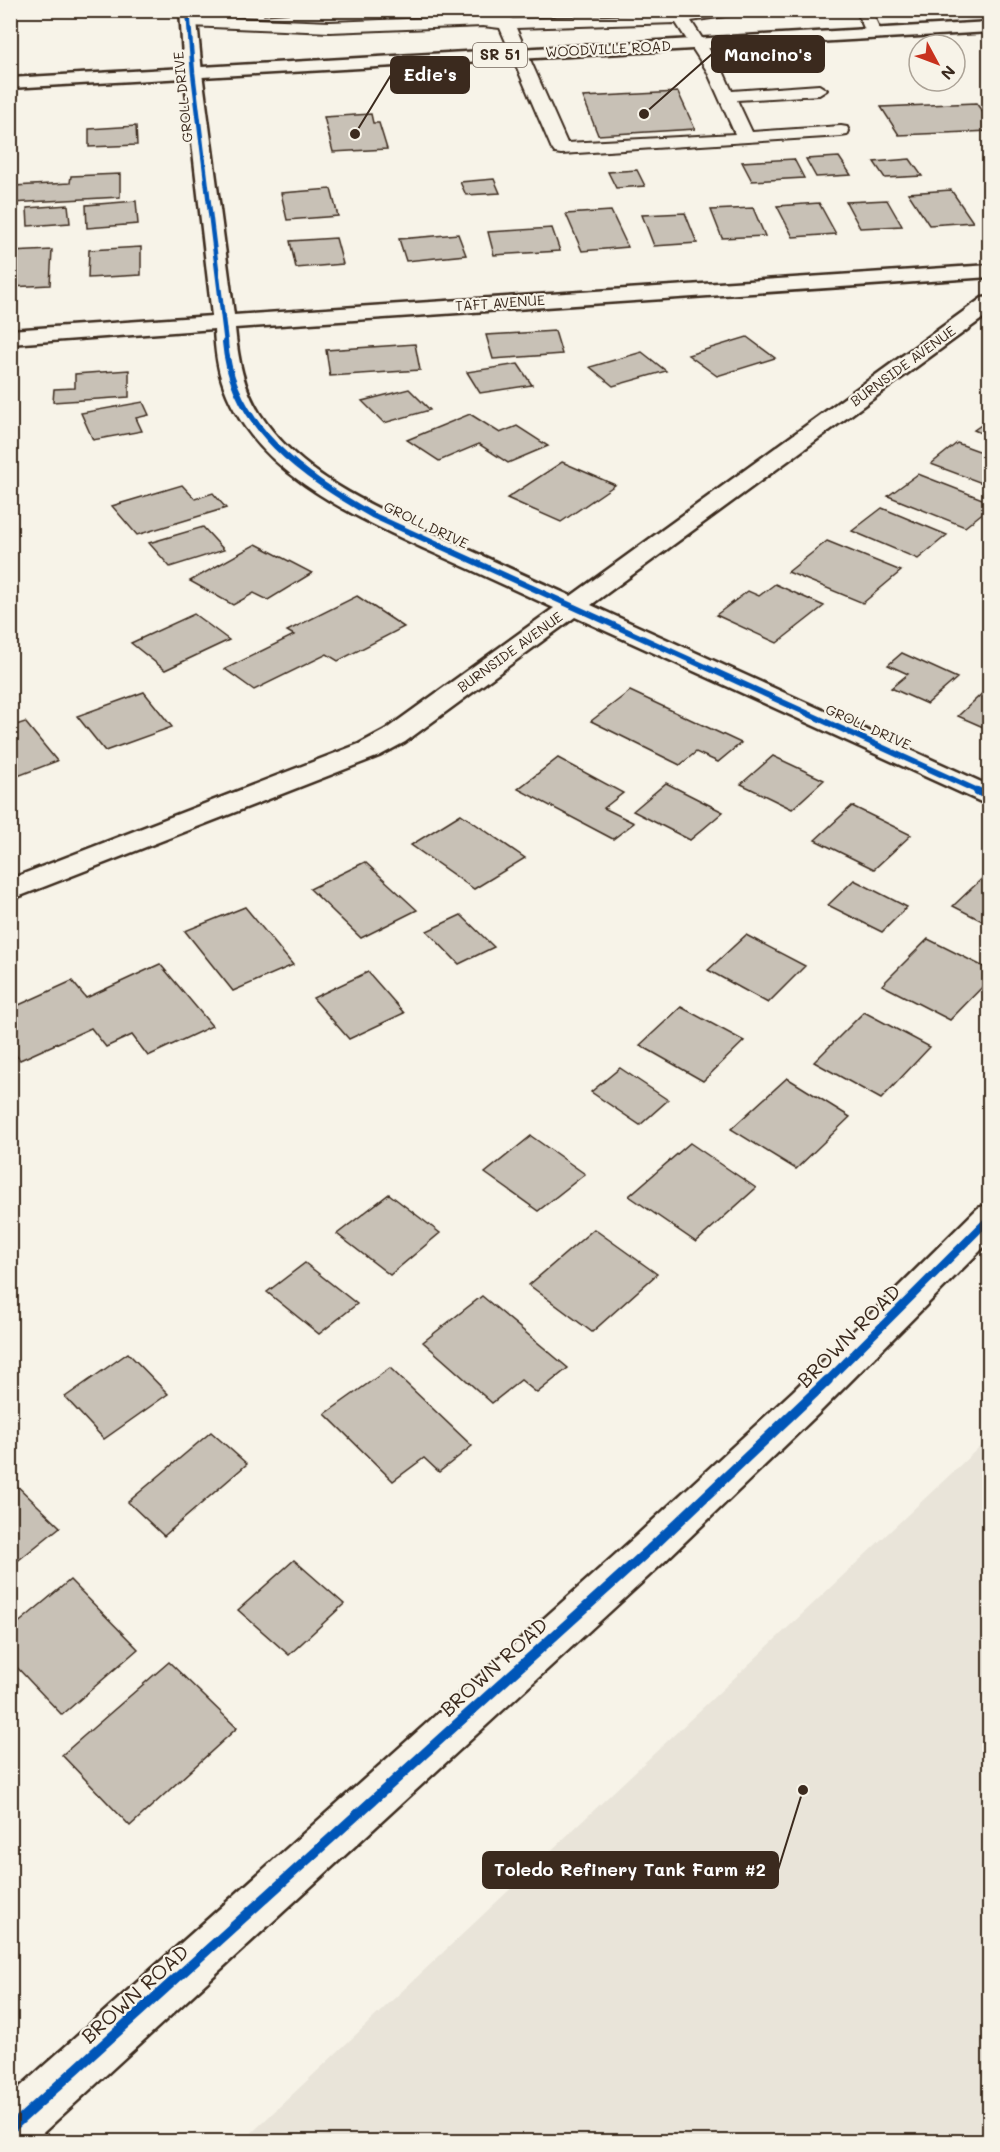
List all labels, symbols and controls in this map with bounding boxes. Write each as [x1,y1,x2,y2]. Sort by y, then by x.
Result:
north arrow [907,33,967,93]
street label: WOODVILLE ROAD [545,36,671,61]
callout: Mancino's [712,36,824,72]
text: Mancino's [724,42,812,66]
road number: SR 51 [473,43,527,67]
street label: GROLL DRIVE [168,51,197,143]
callout: Edie's [391,57,469,93]
text: Edie's [403,62,457,86]
text: N [937,62,961,85]
street label: TAFT AVENUE [454,290,545,315]
street label: BURNSIDE AVENUE [846,321,959,410]
street label: GROLL DRIVE [381,497,472,552]
street label: BURNSIDE AVENUE [453,607,566,696]
street label: GROLL DRIVE [823,699,914,754]
street label: BROWN ROAD [791,1278,906,1393]
street label: BROWN ROAD [434,1611,553,1721]
callout: Toledo Refinery Tank Farm #2 [483,1852,778,1888]
text: Toledo Refinery Tank Farm #2 [494,1857,766,1881]
street label: BROWN ROAD [75,1938,194,2048]

